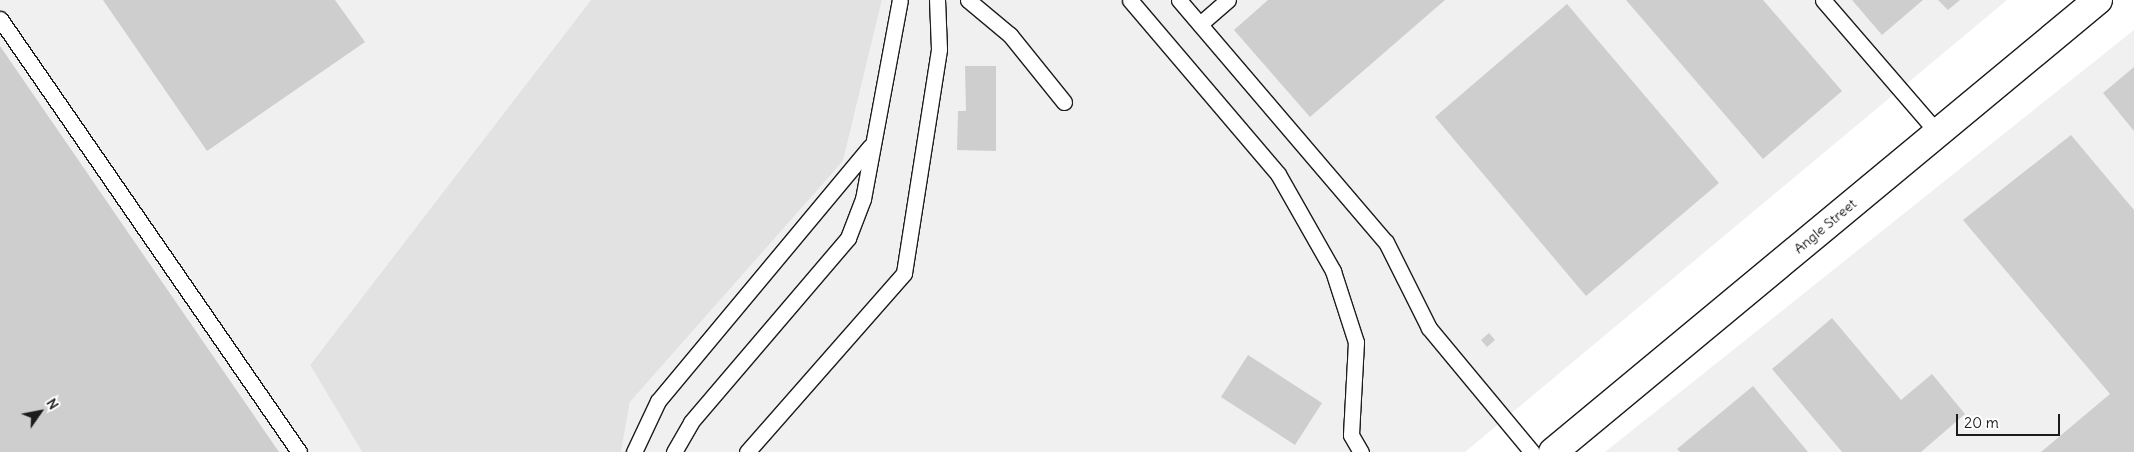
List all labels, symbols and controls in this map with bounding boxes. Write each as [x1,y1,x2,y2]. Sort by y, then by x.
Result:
street label: Angle Street [1790,195,1860,257]
north arrow [15,387,65,437]
text: N [42,395,63,413]
scale bar [1959,404,2063,436]
text: 20 m [1964,413,1999,432]

